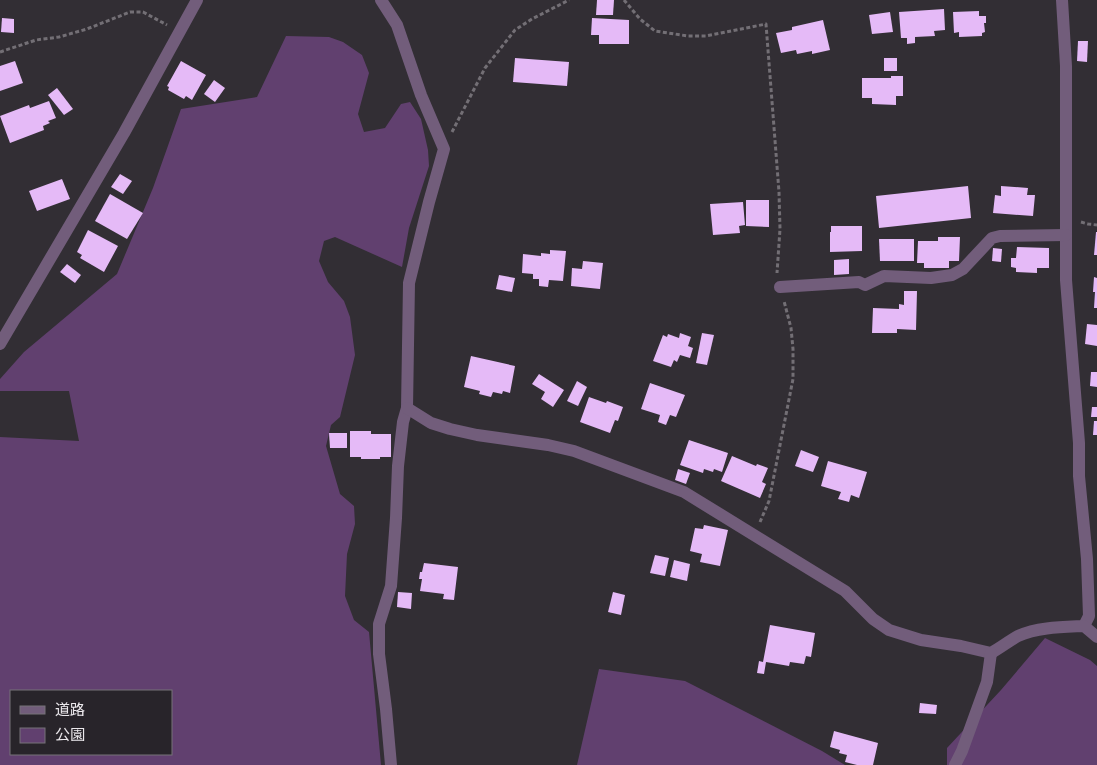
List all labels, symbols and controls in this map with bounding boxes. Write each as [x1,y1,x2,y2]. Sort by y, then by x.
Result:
legend [10,690,172,755]
text: 道路 [55,699,85,719]
text: 公園 [55,724,85,744]

